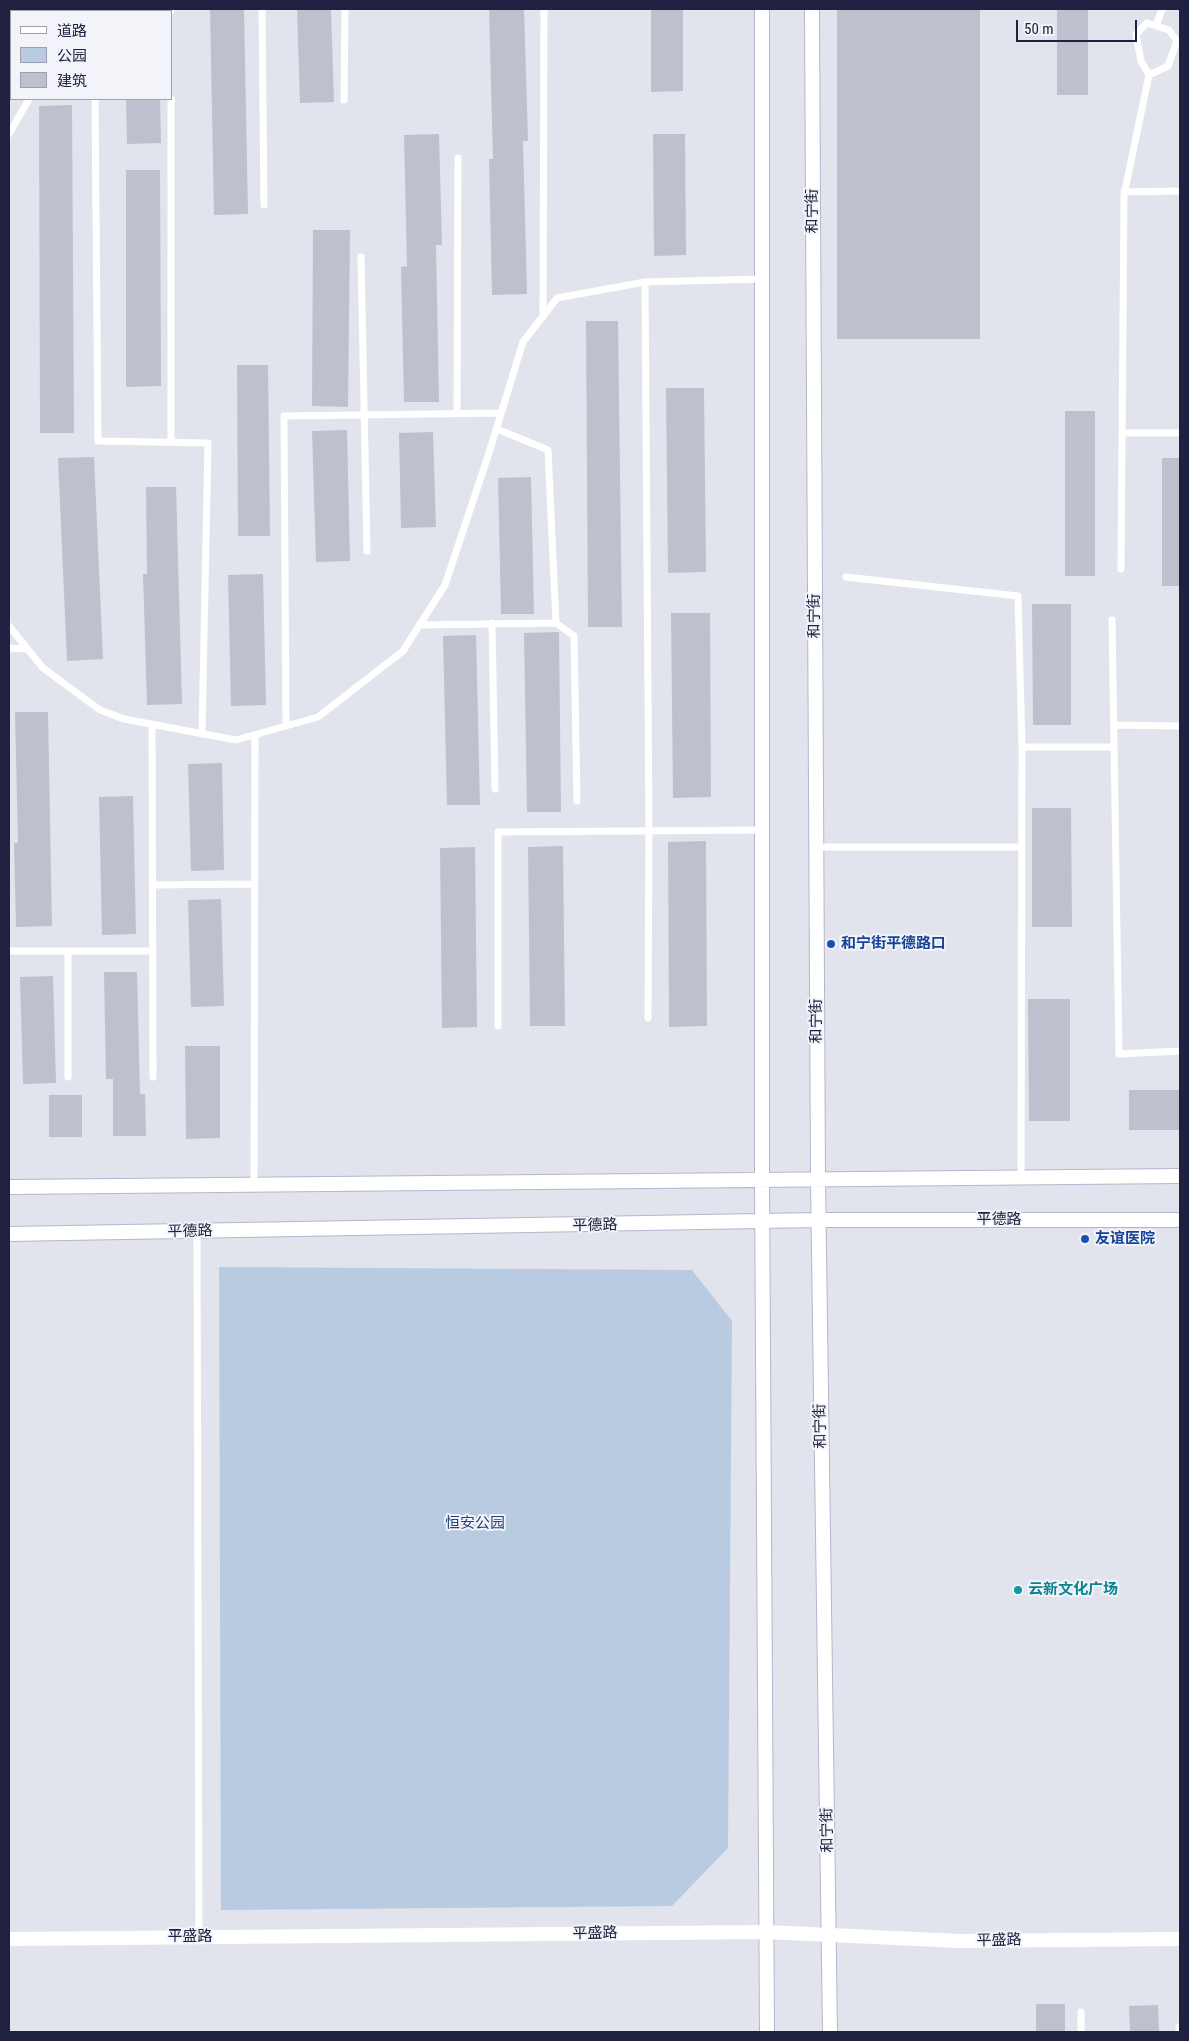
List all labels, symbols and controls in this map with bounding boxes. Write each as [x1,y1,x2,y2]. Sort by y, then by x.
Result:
legend [10,10,172,100]
scale bar [1019,10,1140,42]
text: 50 m [1024,20,1054,38]
text: 道路 [57,22,87,40]
text: 公园 [57,47,87,65]
text: 建筑 [57,72,87,90]
street label: 和宁街 [804,189,822,233]
street label: 和宁街 [806,594,824,638]
place label: 和宁街平德路口 [841,935,946,953]
marker: 和宁街平德路口 [825,938,837,950]
street label: 和宁街 [808,999,826,1043]
street label: 平德路 [977,1211,1021,1229]
street label: 平德路 [572,1217,618,1235]
street label: 平德路 [167,1223,213,1241]
place label: 友谊医院 [1095,1230,1155,1248]
marker: 友谊医院 [1079,1233,1091,1245]
street label: 和宁街 [812,1403,830,1449]
park label: 恒安公园 [445,1515,505,1533]
place label: 云新文化广场 [1028,1581,1118,1599]
marker: 云新文化广场 [1012,1584,1024,1596]
street label: 和宁街 [819,1807,837,1853]
street label: 平盛路 [572,1925,618,1943]
street label: 平盛路 [168,1928,212,1946]
street label: 平盛路 [976,1932,1022,1950]

